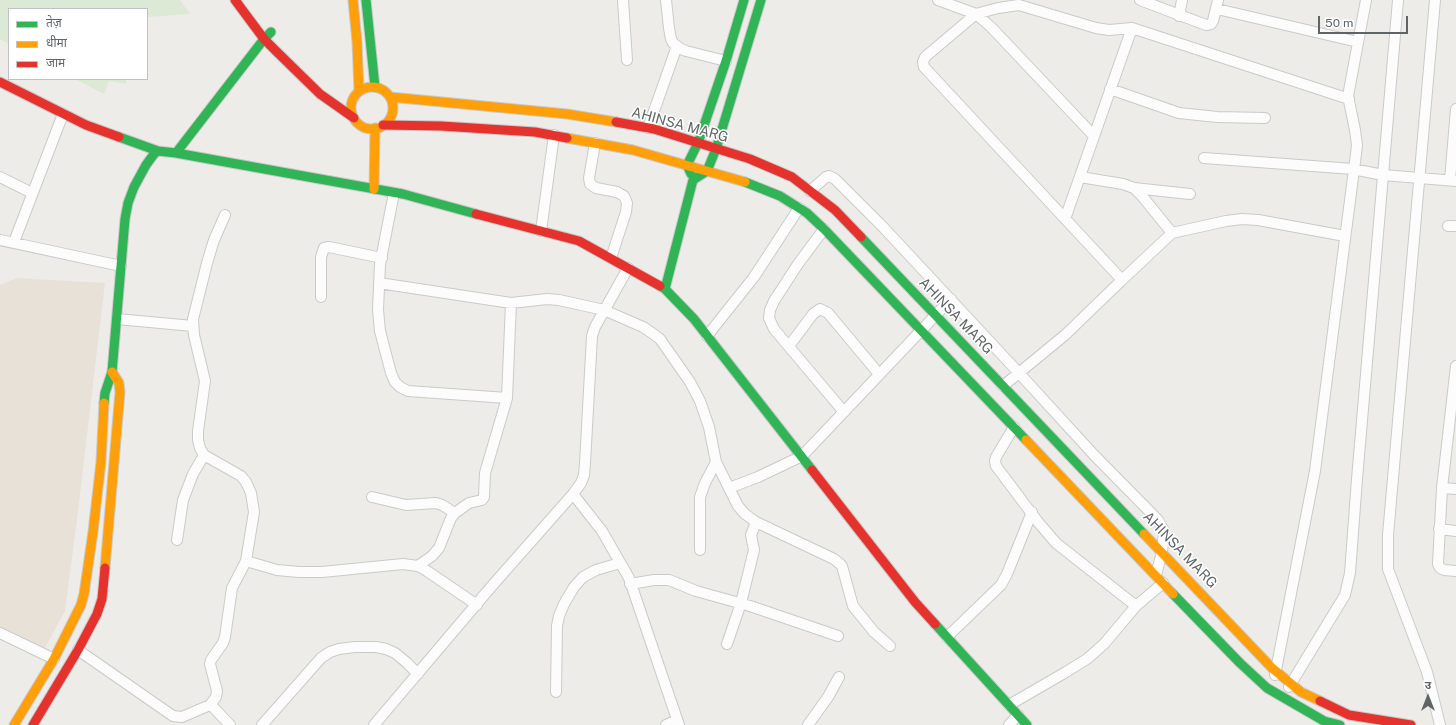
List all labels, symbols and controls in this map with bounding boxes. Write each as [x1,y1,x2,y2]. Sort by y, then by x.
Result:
legend [8,8,148,80]
scale bar [1320,8,1410,34]
text: तेज़ [46,16,62,30]
text: 50 m [1325,16,1353,30]
text: धीमा [46,36,67,50]
text: जाम [46,56,65,70]
street label: AHINSA MARG [630,104,730,146]
street label: AHINSA MARG [915,274,997,358]
street label: AHINSA MARG [1139,508,1221,592]
north arrow [1408,677,1448,717]
text: उ [1425,679,1431,691]

